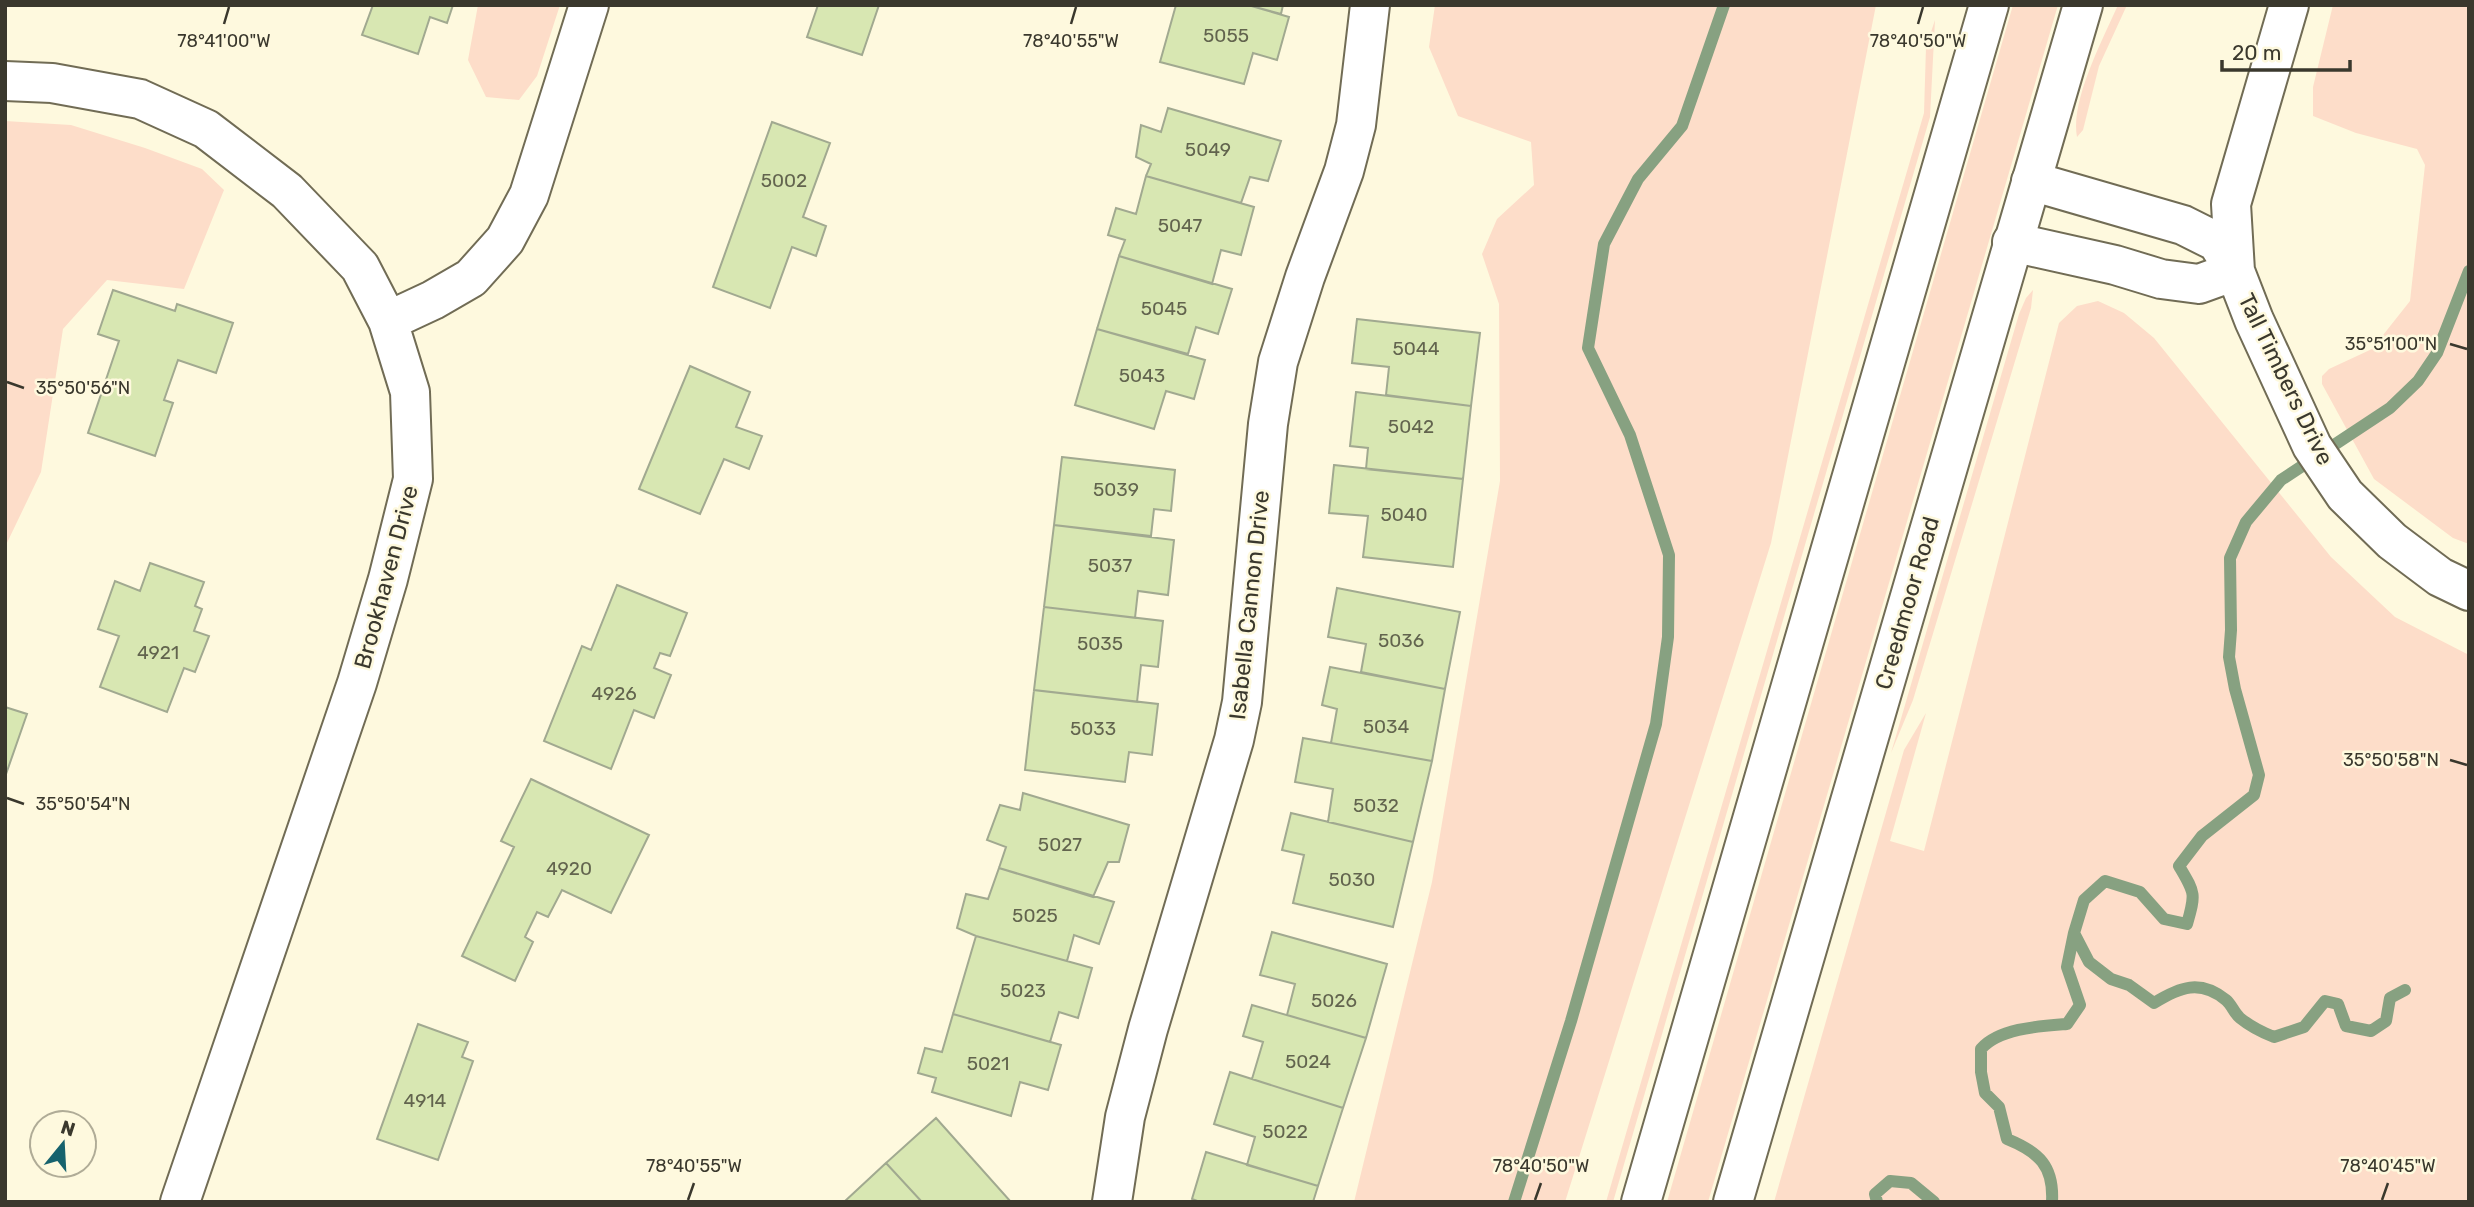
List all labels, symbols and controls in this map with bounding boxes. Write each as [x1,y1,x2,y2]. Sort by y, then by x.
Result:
house number: 5055 [1203,24,1249,47]
scale bar [2222,28,2350,72]
text: 78°41'00"W [177,30,271,52]
text: 78°40'55"W [1023,30,1119,52]
text: 78°40'50"W [1870,30,1966,52]
text: 20 m [2232,40,2281,65]
house number: 5049 [1185,138,1231,161]
house number: 5002 [761,169,807,192]
house number: 5047 [1158,214,1203,237]
street label: Tall Timbers Drive [2232,289,2340,469]
house number: 5045 [1141,297,1187,320]
text: 35°51'00"N [2345,333,2437,355]
house number: 5044 [1393,337,1440,360]
house number: 5043 [1119,364,1165,387]
text: 35°50'56"N [36,377,130,399]
house number: 5042 [1388,415,1434,438]
house number: 5039 [1093,478,1139,501]
street label: Brookhaven Drive [348,482,424,672]
street label: Isabella Cannon Drive [1223,489,1275,721]
house number: 5040 [1380,503,1428,526]
street label: Creedmoor Road [1869,513,1945,693]
house number: 5037 [1088,554,1133,577]
house number: 5036 [1378,629,1424,652]
house number: 5035 [1077,632,1123,655]
house number: 4921 [137,641,179,664]
house number: 4926 [591,682,637,705]
house number: 5034 [1363,715,1409,738]
house number: 5033 [1070,717,1116,740]
text: 35°50'58"N [2343,749,2439,771]
text: 35°50'54"N [35,793,131,815]
house number: 5032 [1353,794,1399,817]
house number: 5027 [1038,833,1082,856]
house number: 4920 [546,857,592,880]
house number: 5030 [1329,868,1375,891]
house number: 5025 [1012,904,1058,927]
house number: 5023 [1000,979,1046,1002]
house number: 5026 [1311,989,1357,1012]
house number: 5024 [1285,1050,1331,1073]
house number: 5021 [967,1052,1009,1075]
house number: 4914 [404,1089,447,1112]
north arrow [28,1109,98,1179]
text: N [58,1115,78,1141]
house number: 5022 [1262,1120,1308,1143]
text: 78°40'55"W [646,1155,742,1177]
text: 78°40'50"W [1493,1155,1589,1177]
text: 78°40'45"W [2340,1155,2436,1177]

